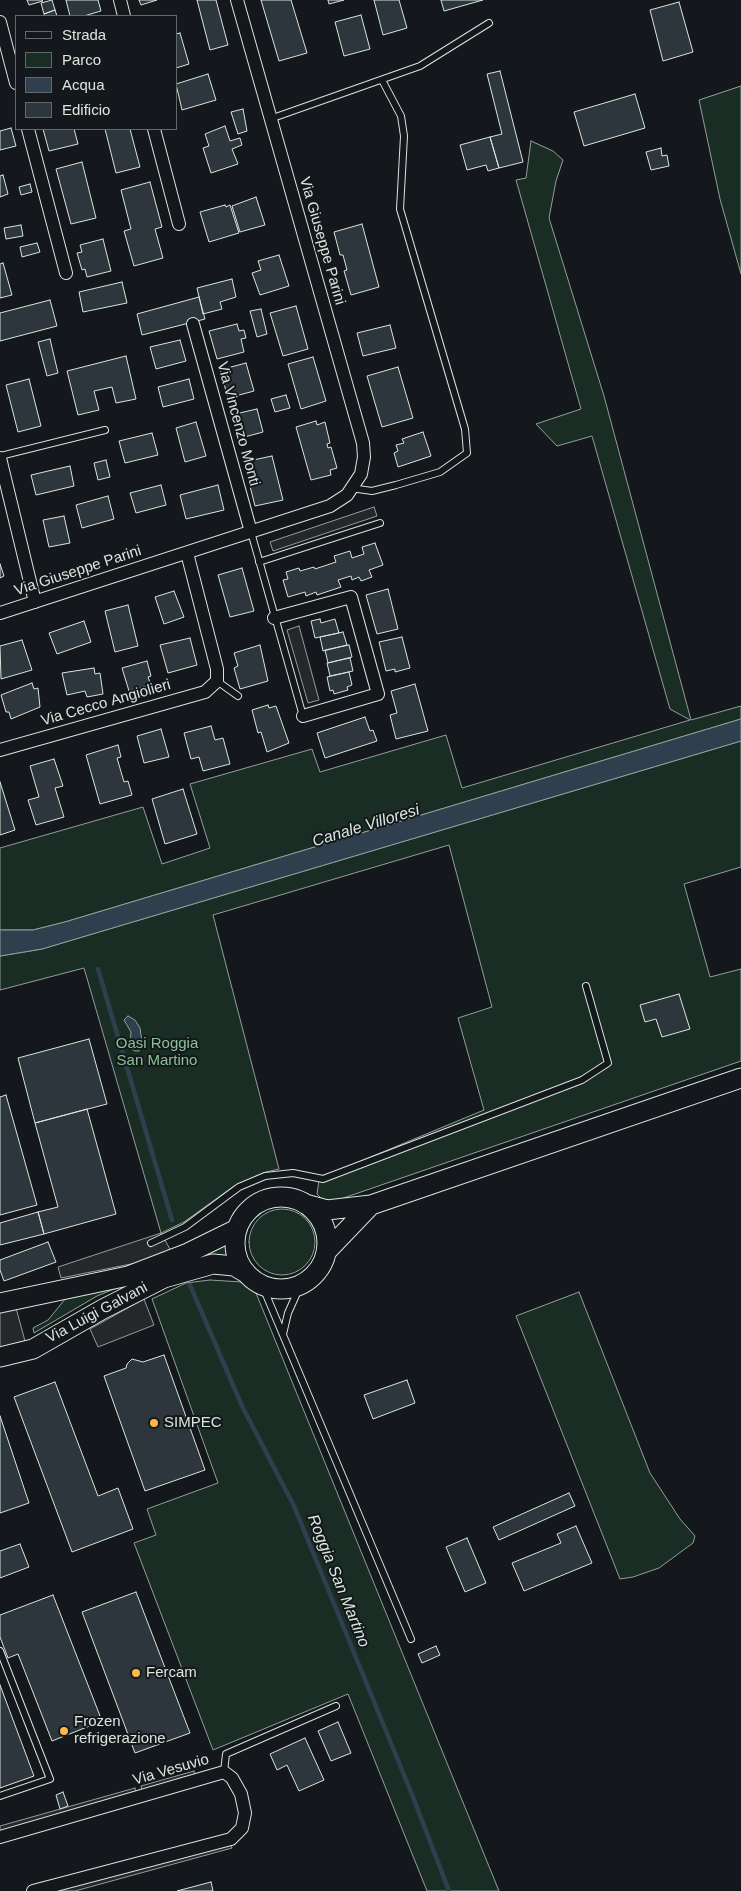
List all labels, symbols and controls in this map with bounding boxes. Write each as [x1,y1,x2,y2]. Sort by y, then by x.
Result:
legend [15,15,178,130]
text: Strada [62,26,106,43]
text: Parco [62,51,101,68]
text: Acqua [62,76,105,93]
text: Edificio [62,101,110,118]
street label: Via Giuseppe Parini [295,175,349,307]
street label: Via Vincenzo Monti [213,360,263,488]
street label: Via Giuseppe Parini [12,542,144,600]
street label: Via Cecco Angiolieri [39,676,173,730]
water label: Canale Villoresi [310,801,422,851]
park label: Oasi Roggia San Martino [116,1035,198,1070]
street label: Via Luigi Galvani [43,1279,151,1347]
place label: SIMPEC [164,1414,222,1432]
marker: SIMPEC [148,1417,160,1429]
water label: Roggia San Martino [303,1512,373,1650]
place label: Fercam [146,1664,197,1682]
marker: Fercam [130,1667,142,1679]
place label: Frozen refrigerazione [74,1713,166,1748]
marker: Frozen refrigerazione [58,1725,70,1737]
street label: Via Vesuvio [131,1751,211,1789]

